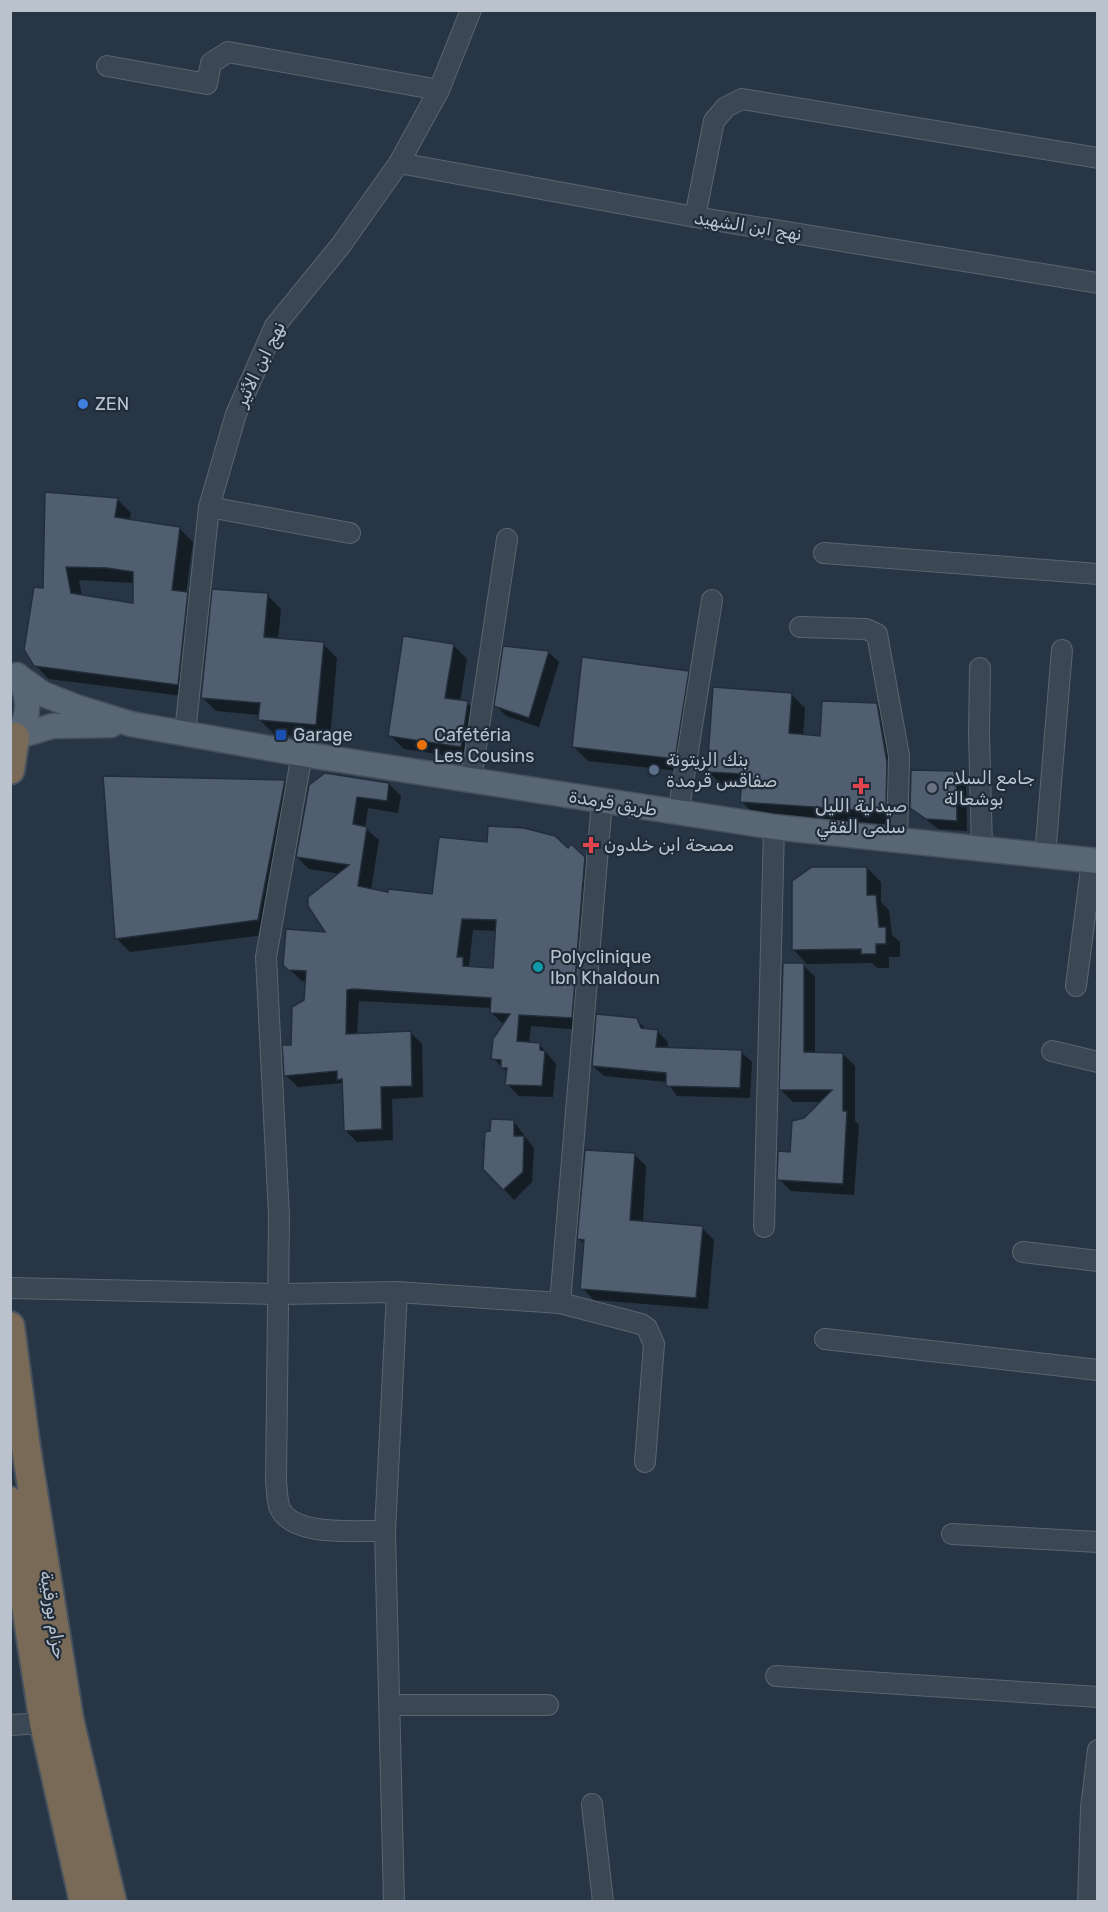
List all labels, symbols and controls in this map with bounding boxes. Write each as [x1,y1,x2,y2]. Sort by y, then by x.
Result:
street label: نهج ابن الشهيد [692,207,804,246]
street label: نهج ابن الأثير [230,318,291,411]
place label: ZEN [95,393,129,415]
marker: ZEN [76,397,90,411]
place label: Garage [293,724,353,746]
place label: Cafétéria Les Cousins [434,724,534,767]
marker: Garage [274,728,288,742]
marker: Cafétéria Les Cousins [415,738,429,752]
place label: بنك الزيتونة صفاقس قرمدة [666,749,777,792]
marker: بنك الزيتونة صفاقس قرمدة [647,763,661,777]
place label: جامع السلام بوشعالة [944,767,1035,810]
marker: صيدلية الليل سلمى الفقي [854,779,868,793]
marker: جامع السلام بوشعالة [925,781,939,795]
street label: طريق قرمدة [567,785,659,821]
place label: صيدلية الليل سلمى الفقي [815,795,907,840]
place label: مصحة ابن خلدون [604,834,734,856]
marker: مصحة ابن خلدون [582,836,600,854]
place label: Polyclinique Ibn Khaldoun [550,946,660,989]
marker: Polyclinique Ibn Khaldoun [531,960,545,974]
street label: حزام بورقيبة [35,1569,71,1661]

